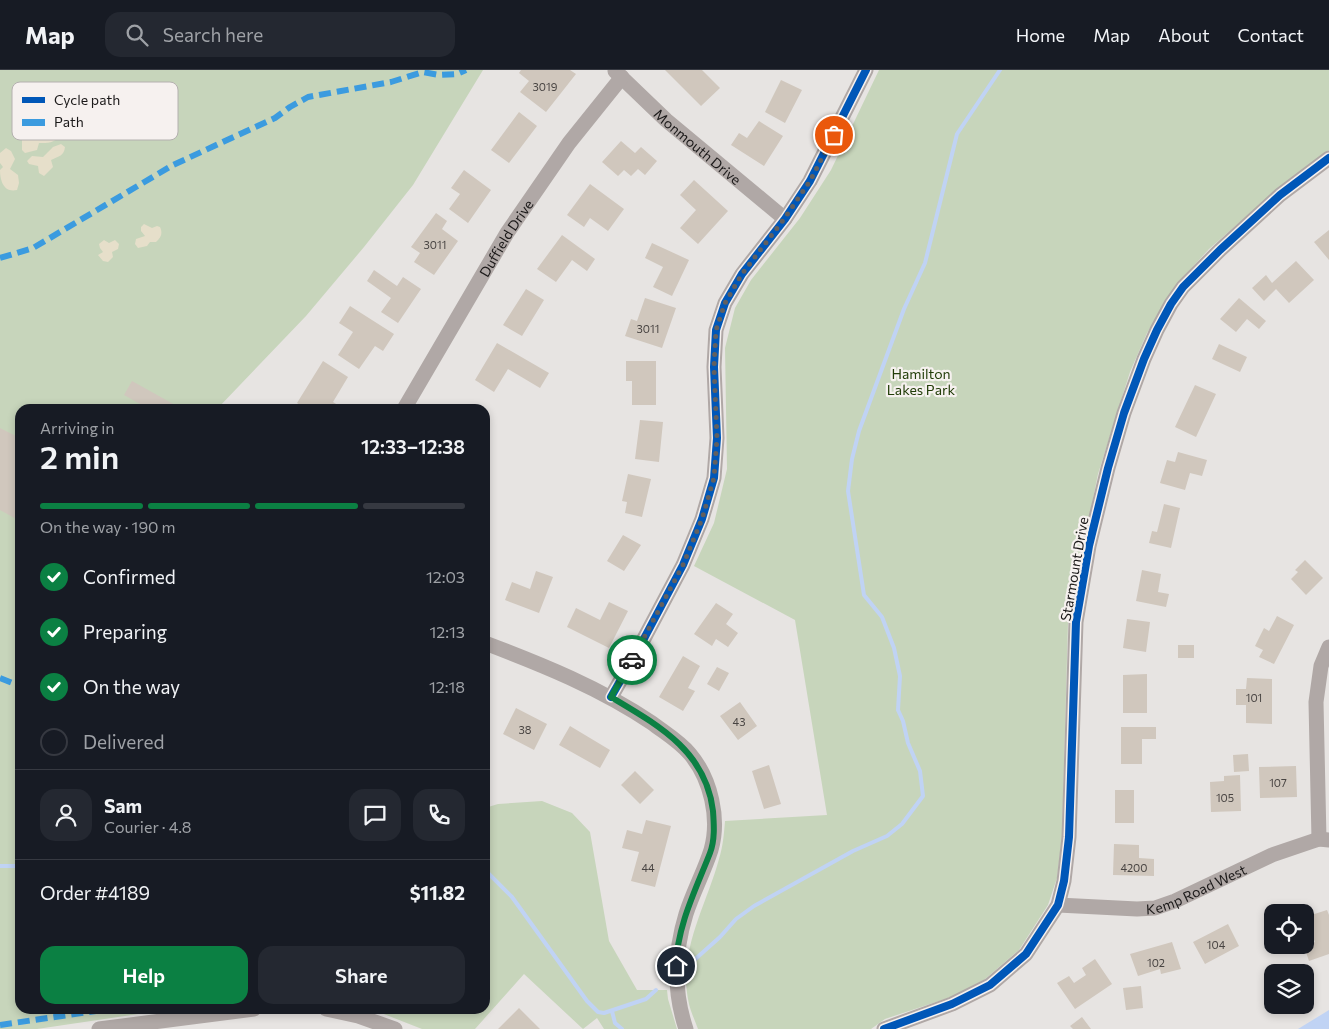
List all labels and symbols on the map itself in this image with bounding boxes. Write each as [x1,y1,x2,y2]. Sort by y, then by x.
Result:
house number: 3019 [533,80,558,93]
legend [12,82,178,140]
text: Cycle path [54,91,120,108]
street label: Monmouth Drive [651,105,745,188]
text: Path [54,113,84,130]
pin [813,114,855,156]
street label: Duffield Drive [475,196,536,280]
house number: 3011 [424,238,446,251]
house number: 3011 [637,322,659,335]
park label: Hamilton Lakes Park [887,365,956,398]
street label: Starmount Drive [1056,516,1092,622]
courier [607,635,657,685]
house number: 101 [1246,691,1262,704]
house number: 43 [733,715,745,728]
house number: 38 [519,723,532,736]
house number: 107 [1269,776,1287,789]
house number: 105 [1216,791,1234,804]
street label: Kemp Road West [1146,860,1249,917]
house number: 44 [641,861,655,874]
house number: 4200 [1121,861,1147,874]
house number: 104 [1207,938,1226,951]
pin [655,945,697,987]
house number: 102 [1147,956,1165,969]

